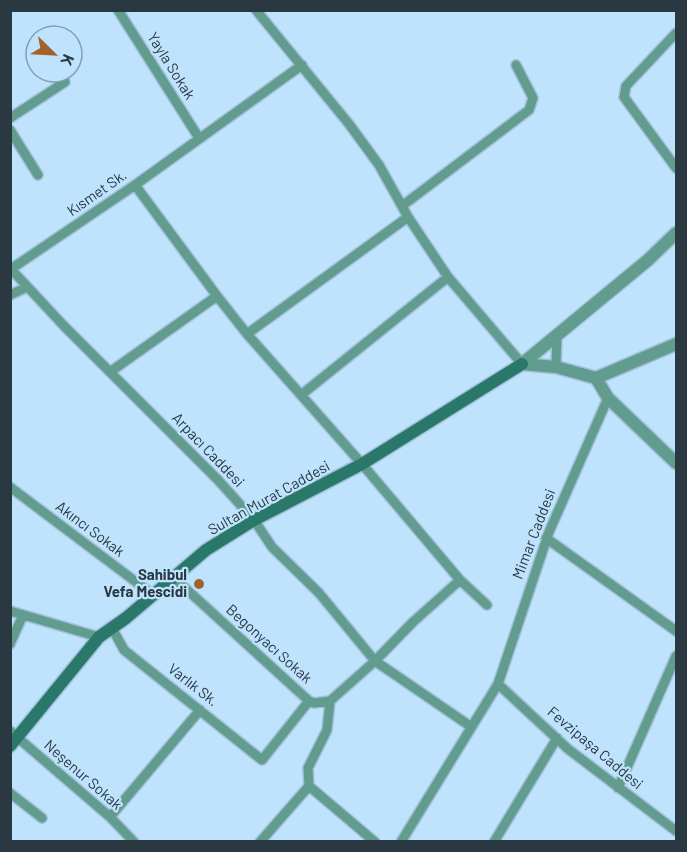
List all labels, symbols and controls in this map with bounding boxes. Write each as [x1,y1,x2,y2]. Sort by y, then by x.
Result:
north arrow [24,24,84,84]
street label: Yayla Sokak [144,28,200,103]
text: K [57,52,79,69]
street label: Kısmet Sk. [63,165,130,219]
street label: Arpacı Caddesi [169,408,249,490]
street label: Sultan Murat Caddesi [204,456,333,538]
street label: Mimar Caddesi [508,486,558,581]
street label: Akıncı Sokak [53,497,129,560]
place label: Sahibul Vefa Mescidi [103,565,187,600]
marker: Sahibul Vefa Mescidi [192,577,206,591]
street label: Begonyacı Sokak [223,600,317,687]
street label: Varlık Sk. [165,659,222,709]
street label: Fevzipaşa Caddesi [544,702,647,792]
street label: Neşenur Sokak [41,736,127,813]

